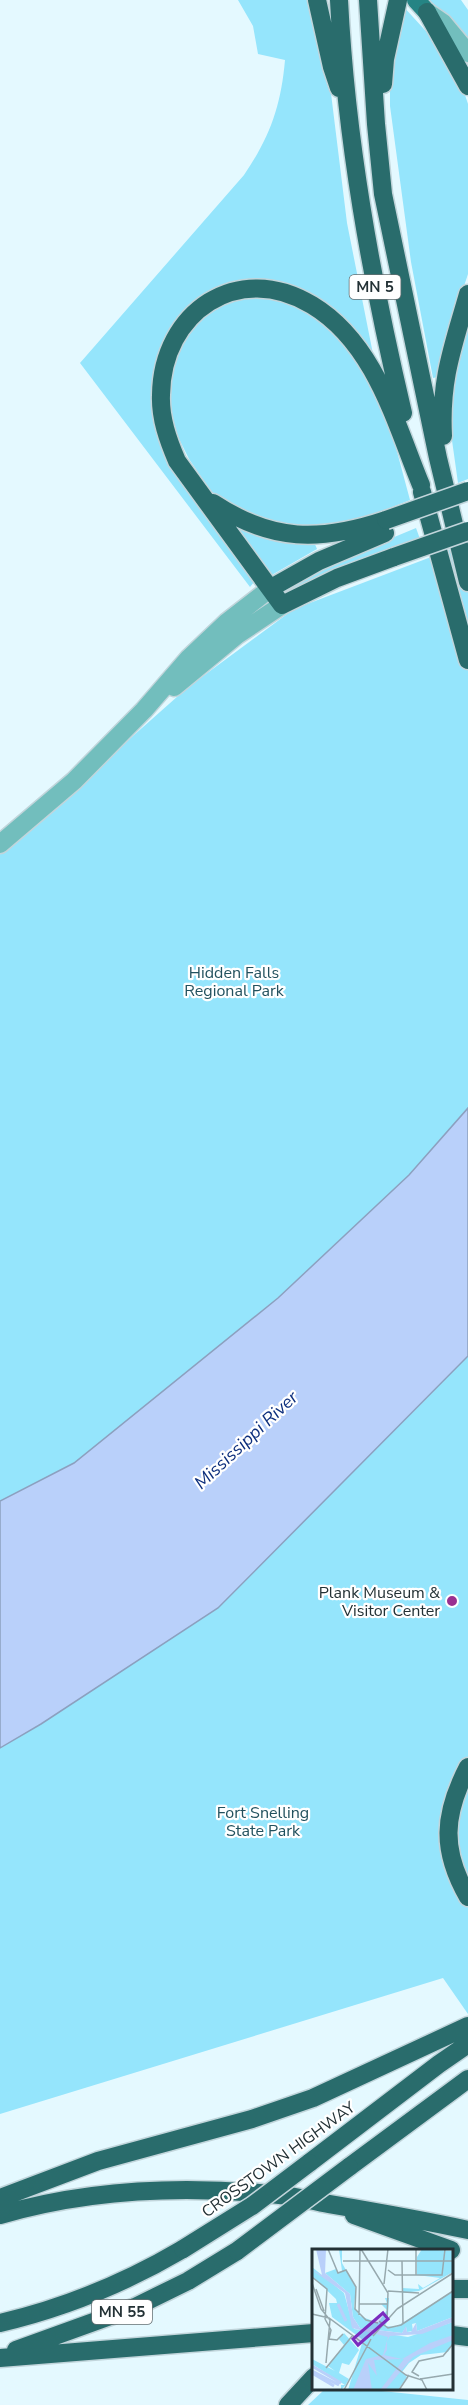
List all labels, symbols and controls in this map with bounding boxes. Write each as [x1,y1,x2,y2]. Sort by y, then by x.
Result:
road number: MN 5 [350,275,400,299]
park label: Hidden Falls Regional Park [184,962,285,1002]
water label: Mississippi River [189,1385,303,1494]
place label: Plank Museum & Visitor Center [319,1582,440,1622]
marker: Plank Museum & Visitor Center [445,1594,459,1608]
park label: Fort Snelling State Park [217,1802,309,1842]
street label: CROSSTOWN HIGHWAY [197,2096,360,2223]
inset map [312,2249,453,2390]
road number: MN 55 [92,2300,152,2324]

